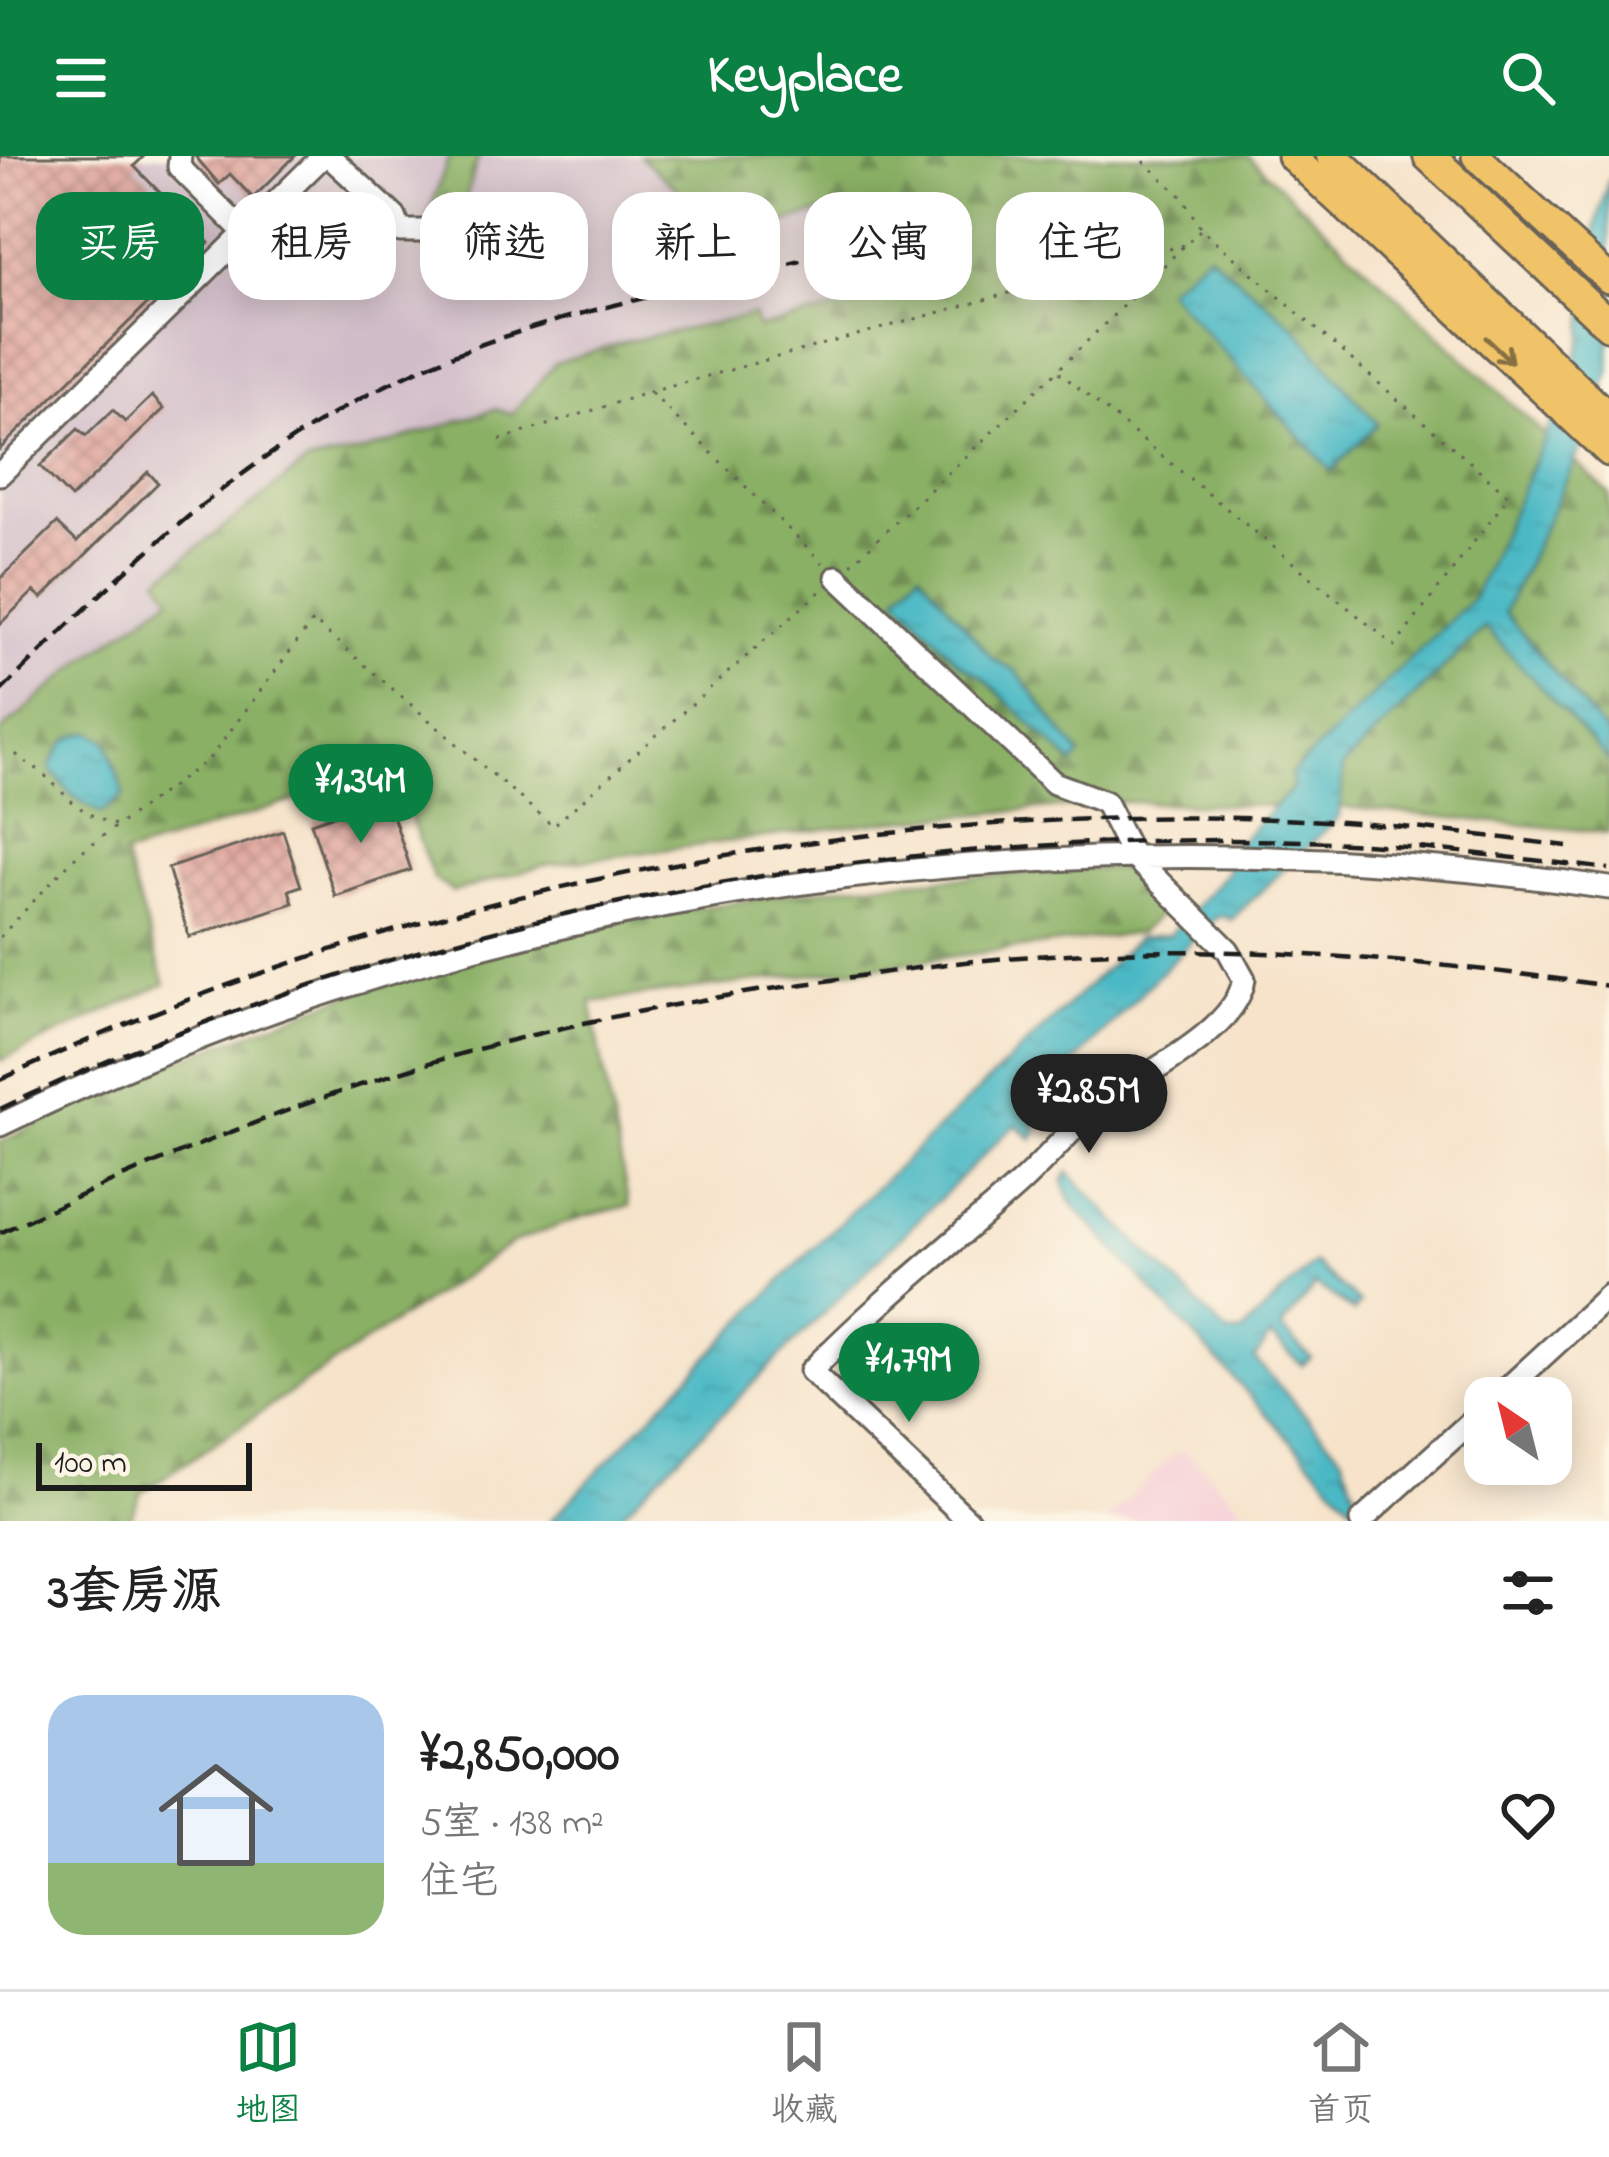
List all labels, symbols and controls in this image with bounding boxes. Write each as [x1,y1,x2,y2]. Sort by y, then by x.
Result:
text: Keyplace [707,39,902,117]
icon: menu [48,45,114,111]
icon: search [1495,45,1561,111]
chip: 买房 [36,192,204,300]
chip: 租房 [228,192,396,300]
chip: 筛选 [420,192,588,300]
chip: 新上 [612,192,780,300]
chip: 公寓 [804,192,972,300]
chip: 住宅 [996,192,1164,300]
one-way arrow [1484,336,1514,364]
pin: ¥1.34M [263,744,459,846]
text: ¥1.34M [315,754,407,811]
pin: ¥2.85M [991,1054,1187,1156]
text: ¥2.85M [1037,1064,1141,1121]
pin: ¥1.79M [811,1323,1007,1425]
text: ¥1.79M [865,1333,953,1390]
north arrow [1464,1377,1572,1485]
map controls [1464,1377,1572,1485]
scale bar [36,1437,252,1490]
text: 100 m [54,1440,127,1488]
text: 3套房源 [48,1557,222,1632]
icon: filters [1495,1560,1561,1626]
text: ¥2,850,000 [420,1719,619,1794]
icon: home [144,1743,288,1887]
icon: heart [1495,1782,1561,1848]
text: 5室 · 138 m² [420,1796,604,1853]
text: 住宅 [420,1855,498,1912]
tab: 地图 [235,2014,301,2136]
tab: 收藏 [771,2014,837,2136]
tab: 首页 [1308,2014,1374,2136]

